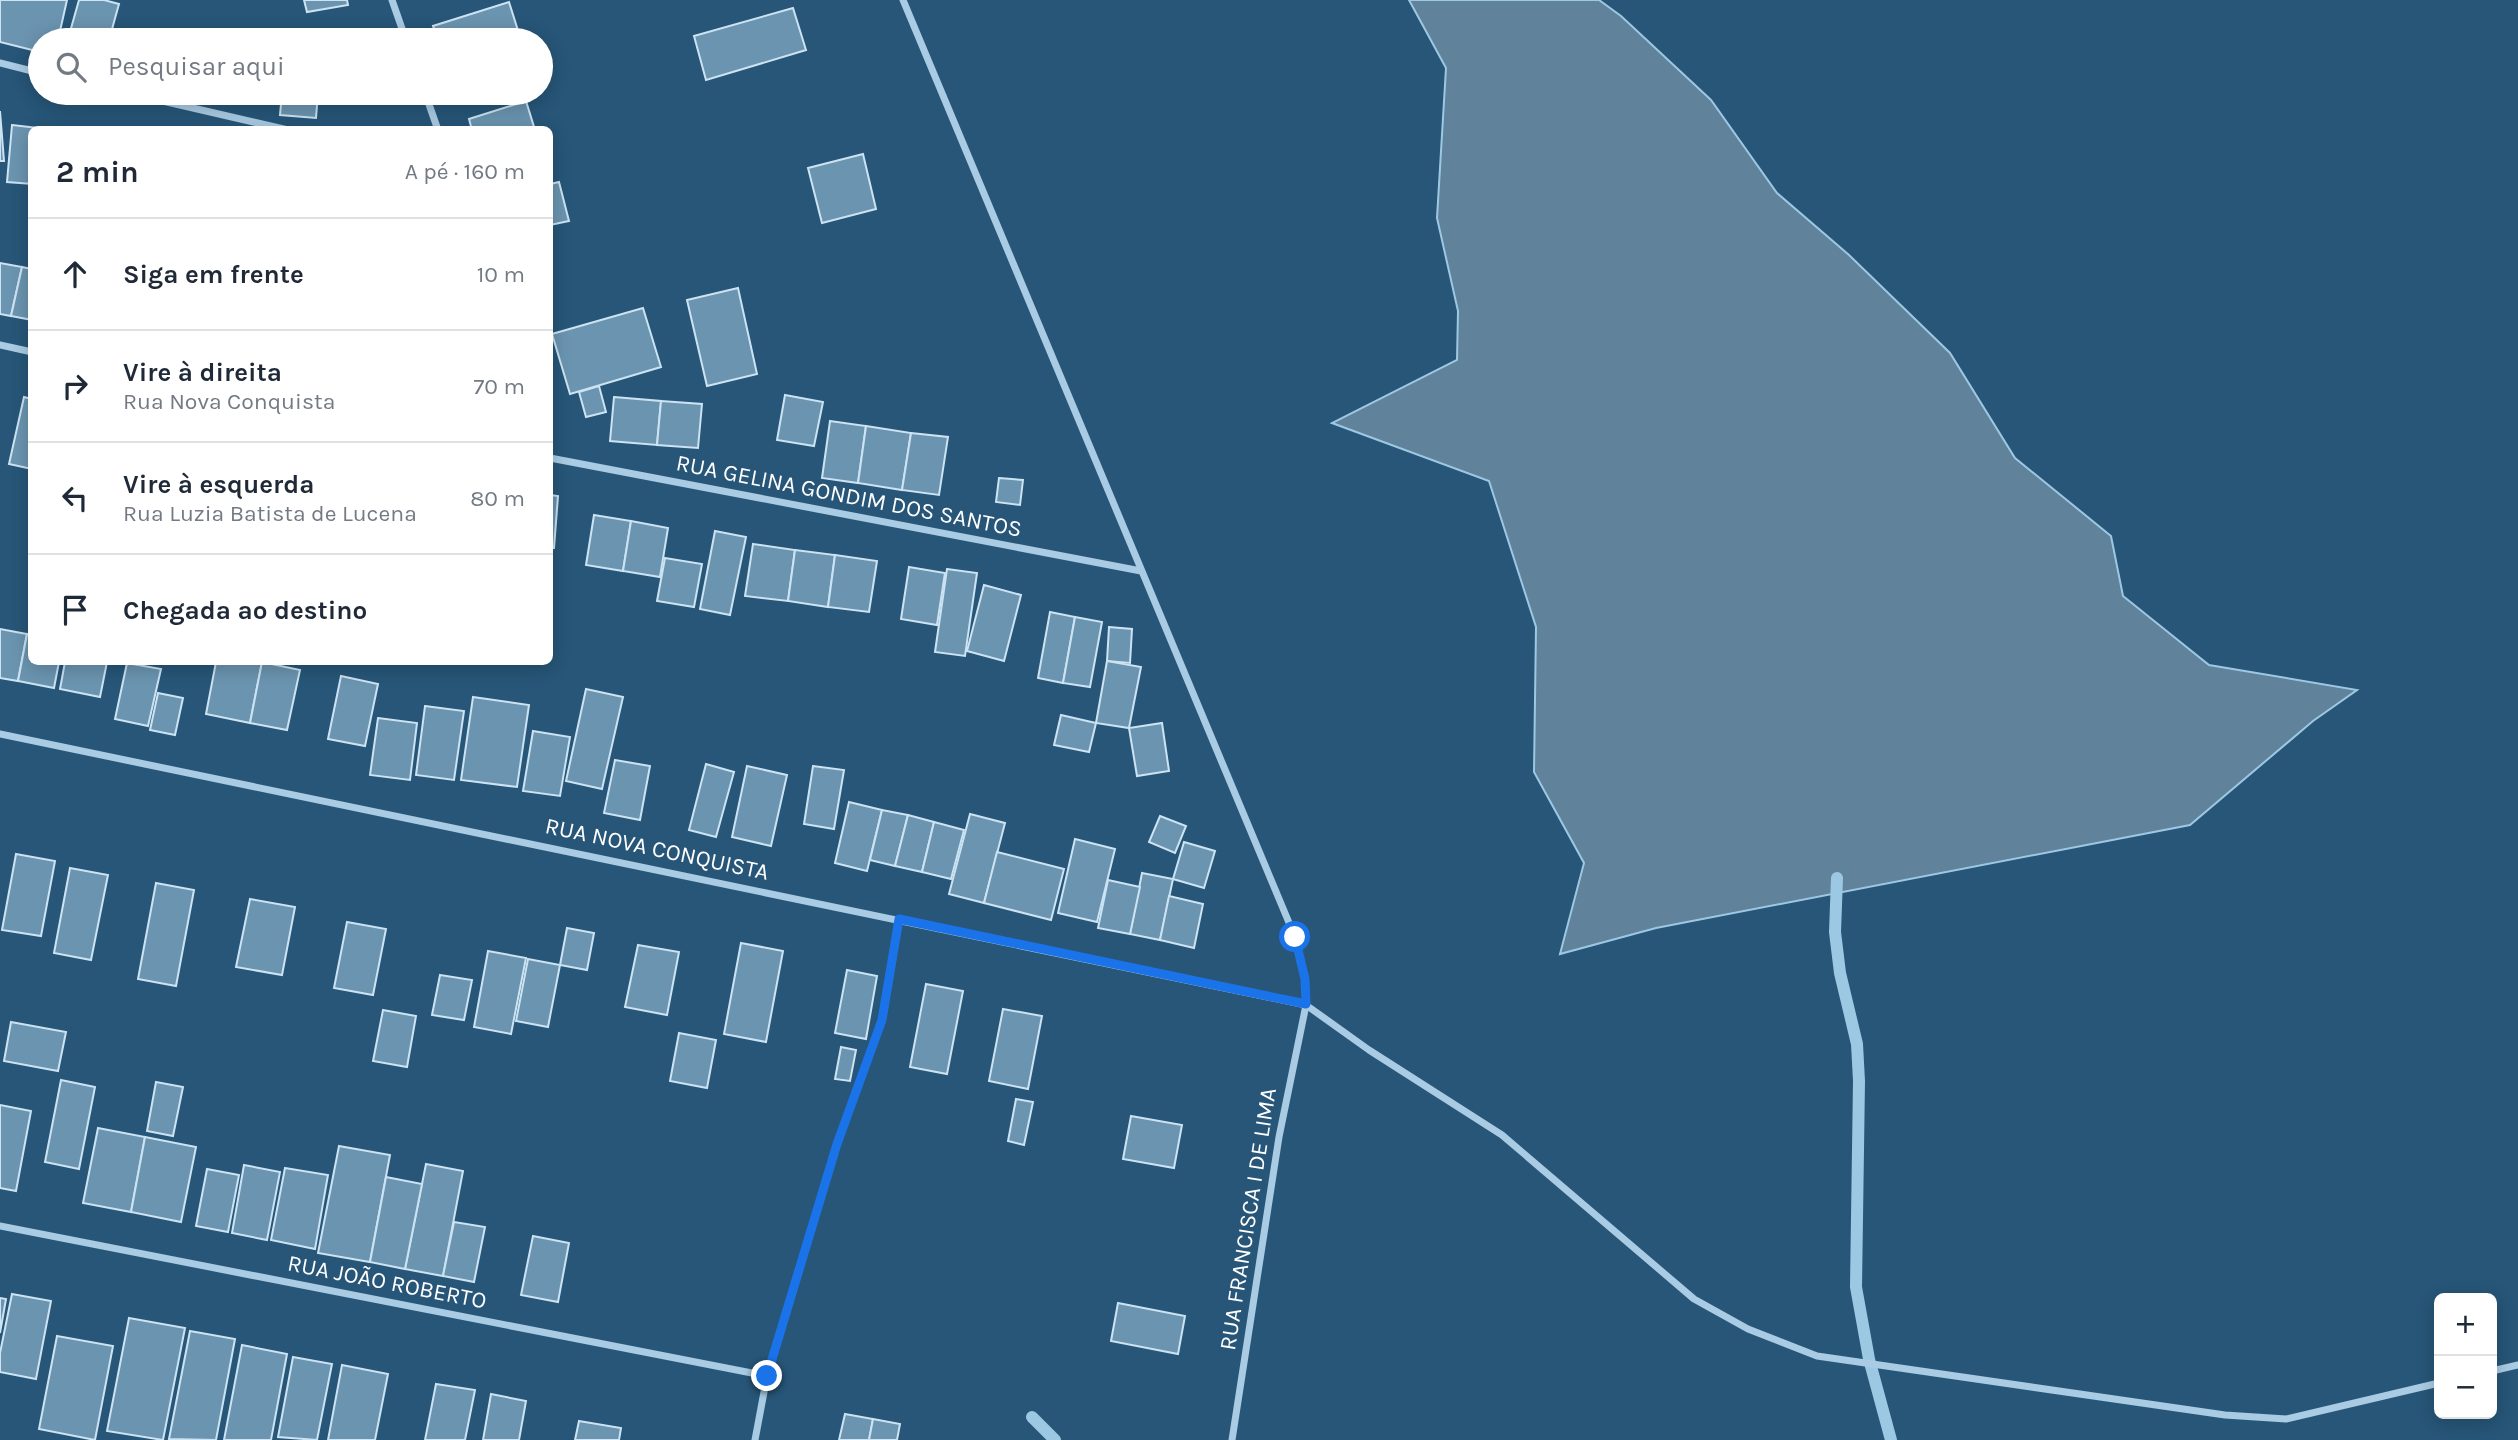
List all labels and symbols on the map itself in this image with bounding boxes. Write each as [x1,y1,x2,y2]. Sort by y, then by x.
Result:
street label: RUA GELINA GONDIM DOS SANTOS [674,449,1024,543]
street label: RUA NOVA CONQUISTA [543,812,771,886]
route start [1279,921,1310,952]
street label: RUA FRANCISCA I DE LIMA [1214,1086,1282,1352]
street label: RUA JOÃO ROBERTO [285,1249,489,1315]
route end [751,1360,782,1391]

